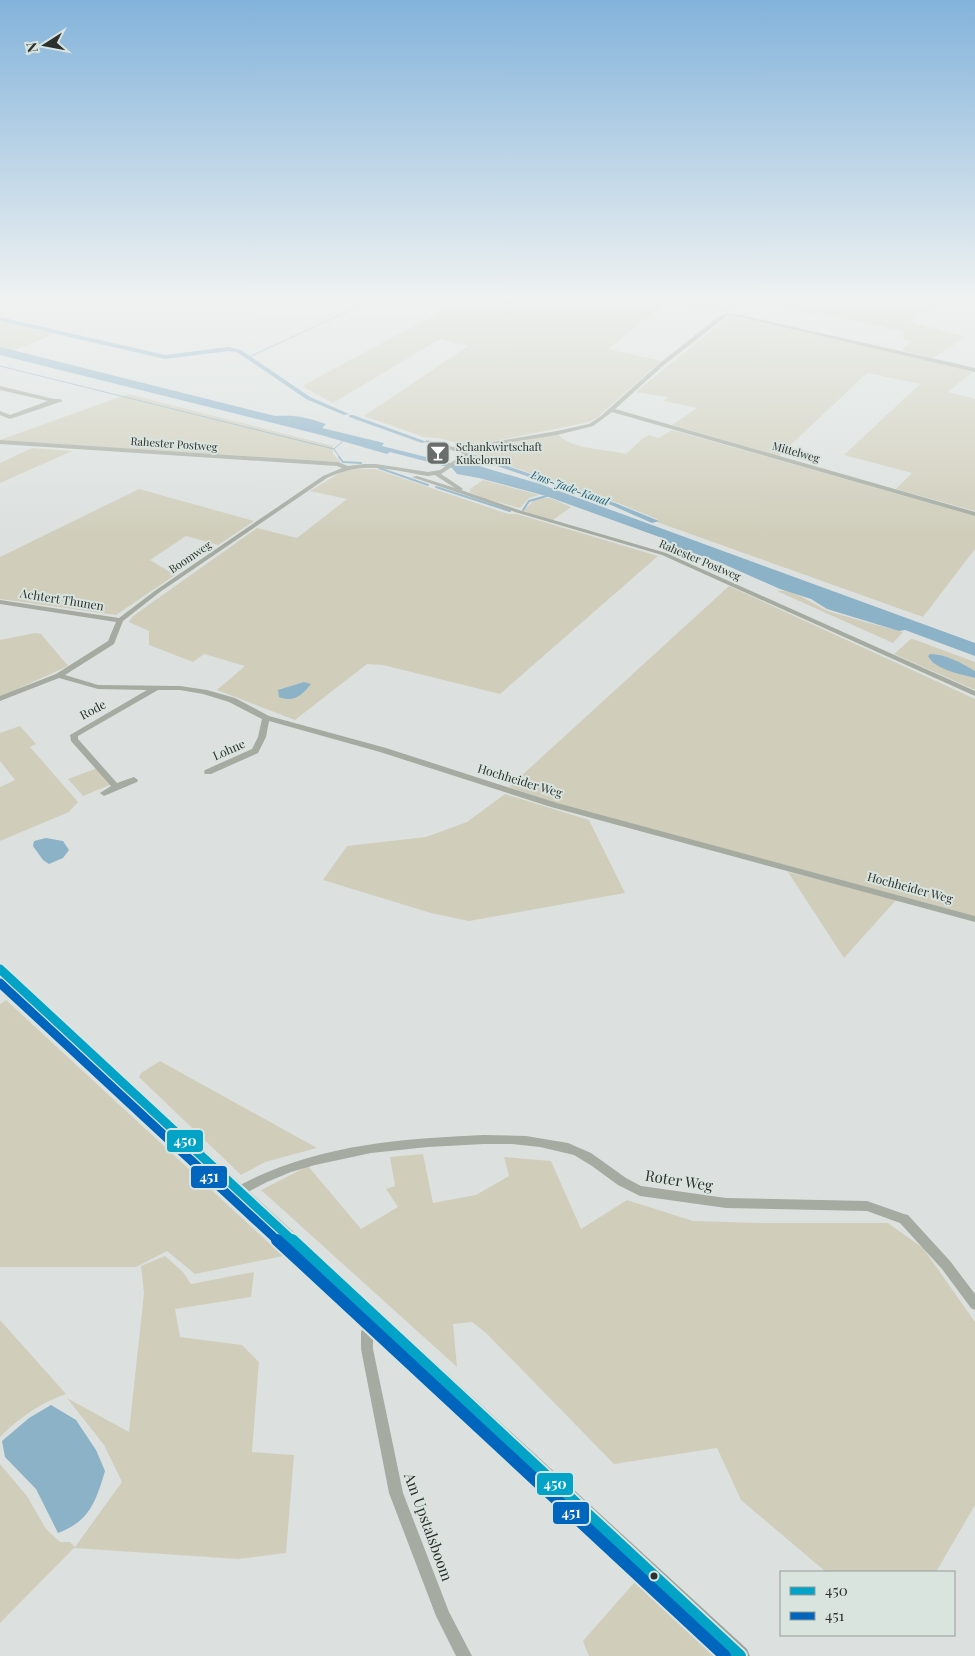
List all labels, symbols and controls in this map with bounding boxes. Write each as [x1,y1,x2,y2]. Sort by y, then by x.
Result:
north arrow [20,20,70,70]
text: N [21,41,42,54]
street label: Rahester Postweg [130,433,218,454]
street label: Mittelweg [771,438,822,465]
place label: Schankwirtschaft Kukelorum [456,439,542,467]
bar icon: Schankwirtschaft Kukelorum [425,440,451,466]
water label: Ems-Jade-Kanal [528,466,612,509]
street label: Rahester Postweg [657,536,743,584]
street label: Boomweg [165,537,214,576]
street label: Achtert Thunen [18,584,105,614]
street label: Rode [77,696,108,723]
street label: Lohne [210,735,247,763]
street label: Hochheider Weg [476,760,565,801]
street label: Hochheider Weg [866,868,956,906]
line badge: 450 [166,1129,204,1153]
text: 450 [174,1131,196,1150]
line badge: 451 [190,1165,228,1189]
street label: Roter Weg [644,1165,715,1195]
text: 451 [199,1167,219,1186]
street label: Am Upstalsboom [400,1469,458,1584]
line badge: 450 [536,1472,574,1496]
text: 450 [544,1474,566,1493]
line badge: 451 [552,1501,590,1525]
text: 451 [561,1503,581,1522]
unlabelled marker [649,1571,659,1581]
legend [780,1571,955,1636]
text: 450 [825,1580,848,1600]
text: 451 [825,1605,845,1625]

